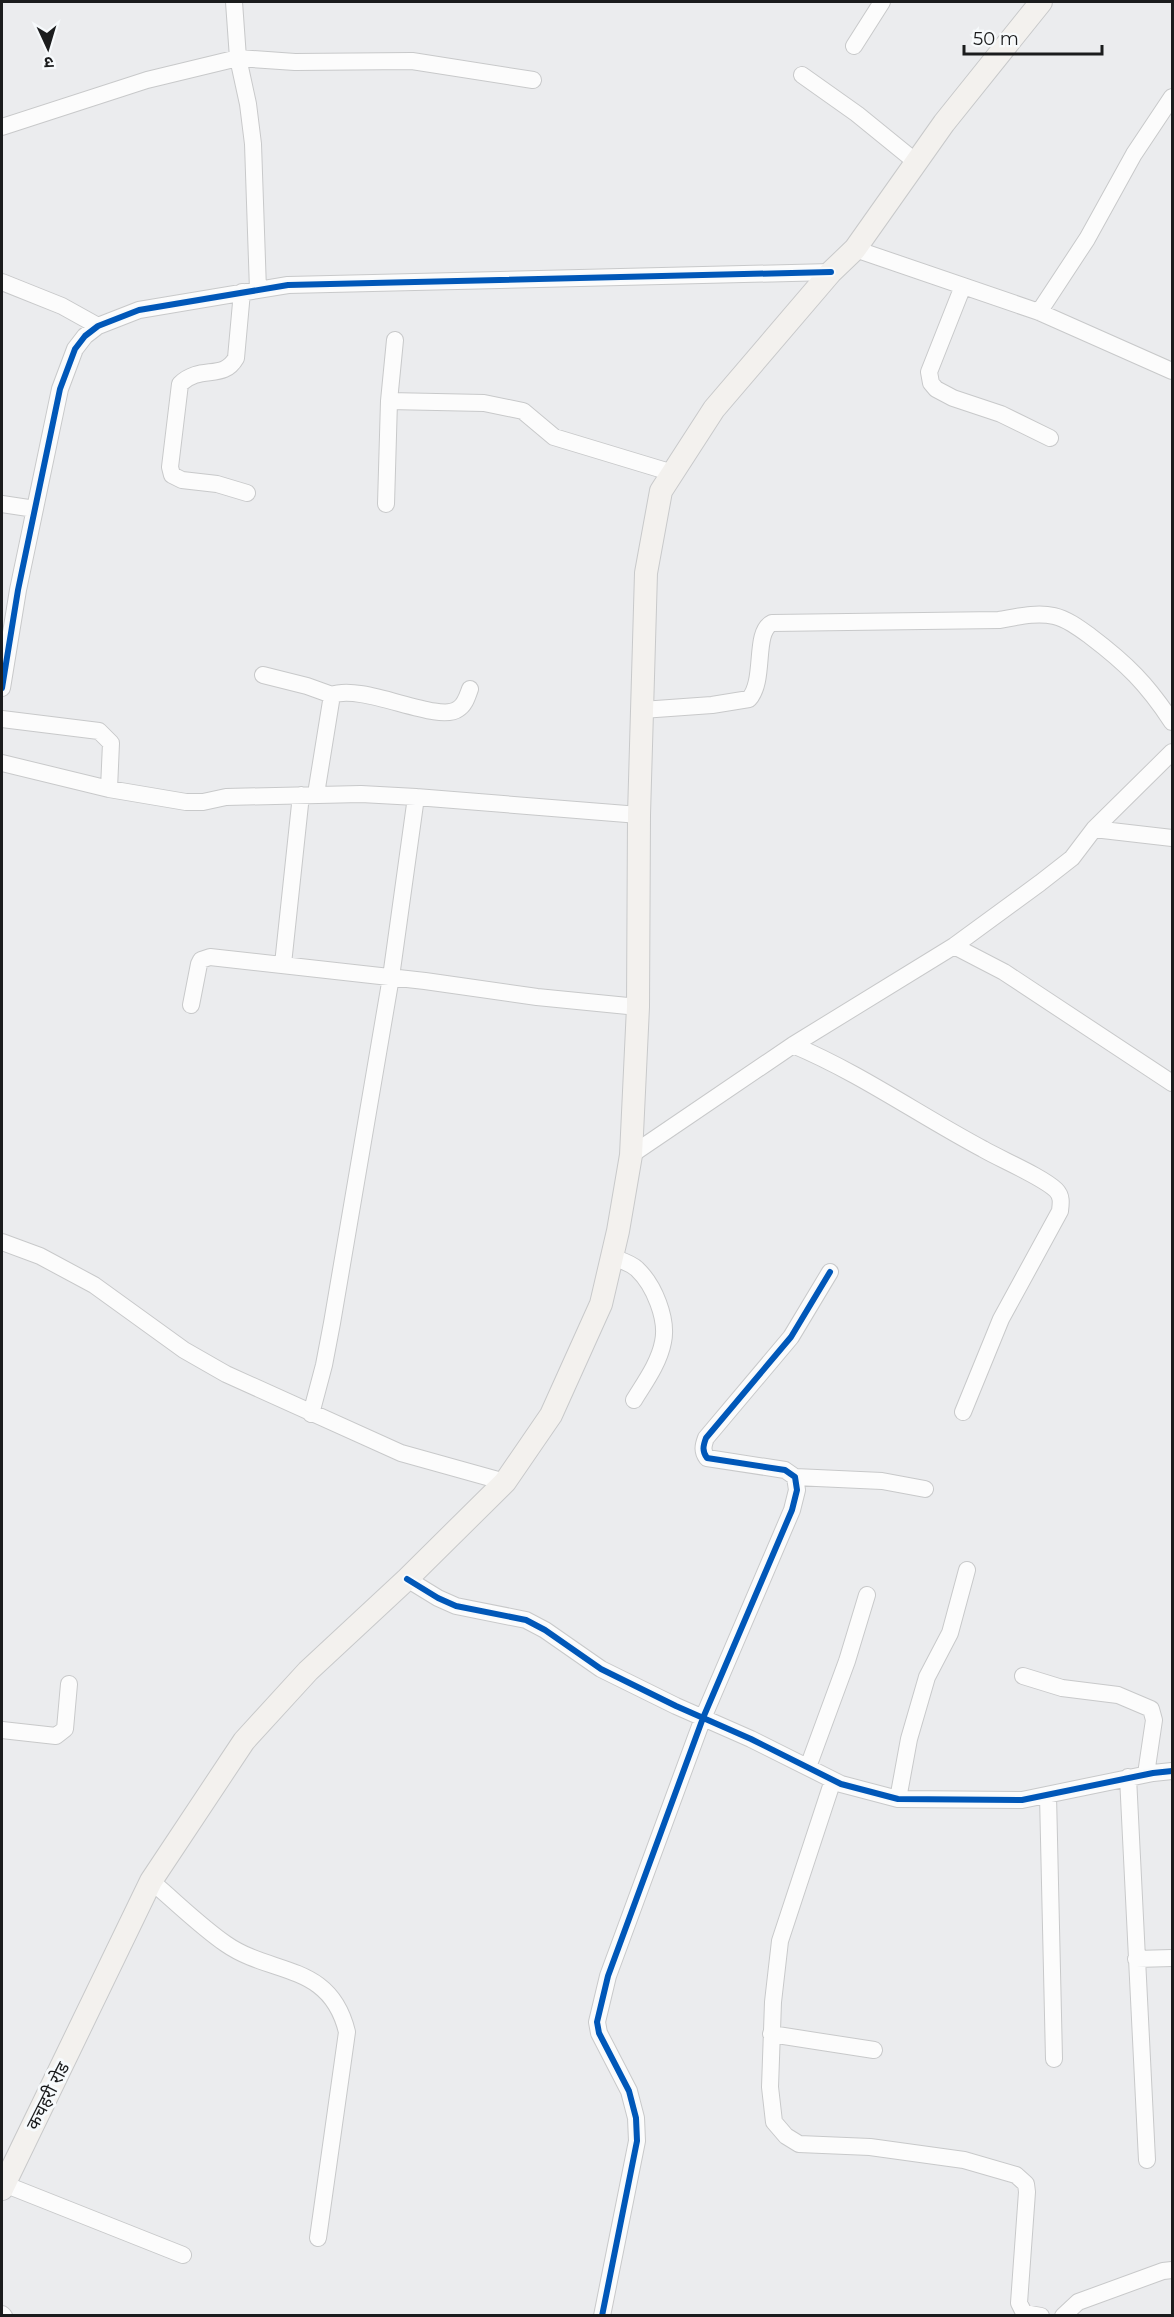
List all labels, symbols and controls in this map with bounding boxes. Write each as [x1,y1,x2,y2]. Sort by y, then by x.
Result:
north arrow [18,18,78,78]
scale bar [964,18,1102,56]
text: 50 m [973,28,1019,50]
text: उ [43,53,54,72]
street label: कचहरी रोड [22,2058,75,2134]

